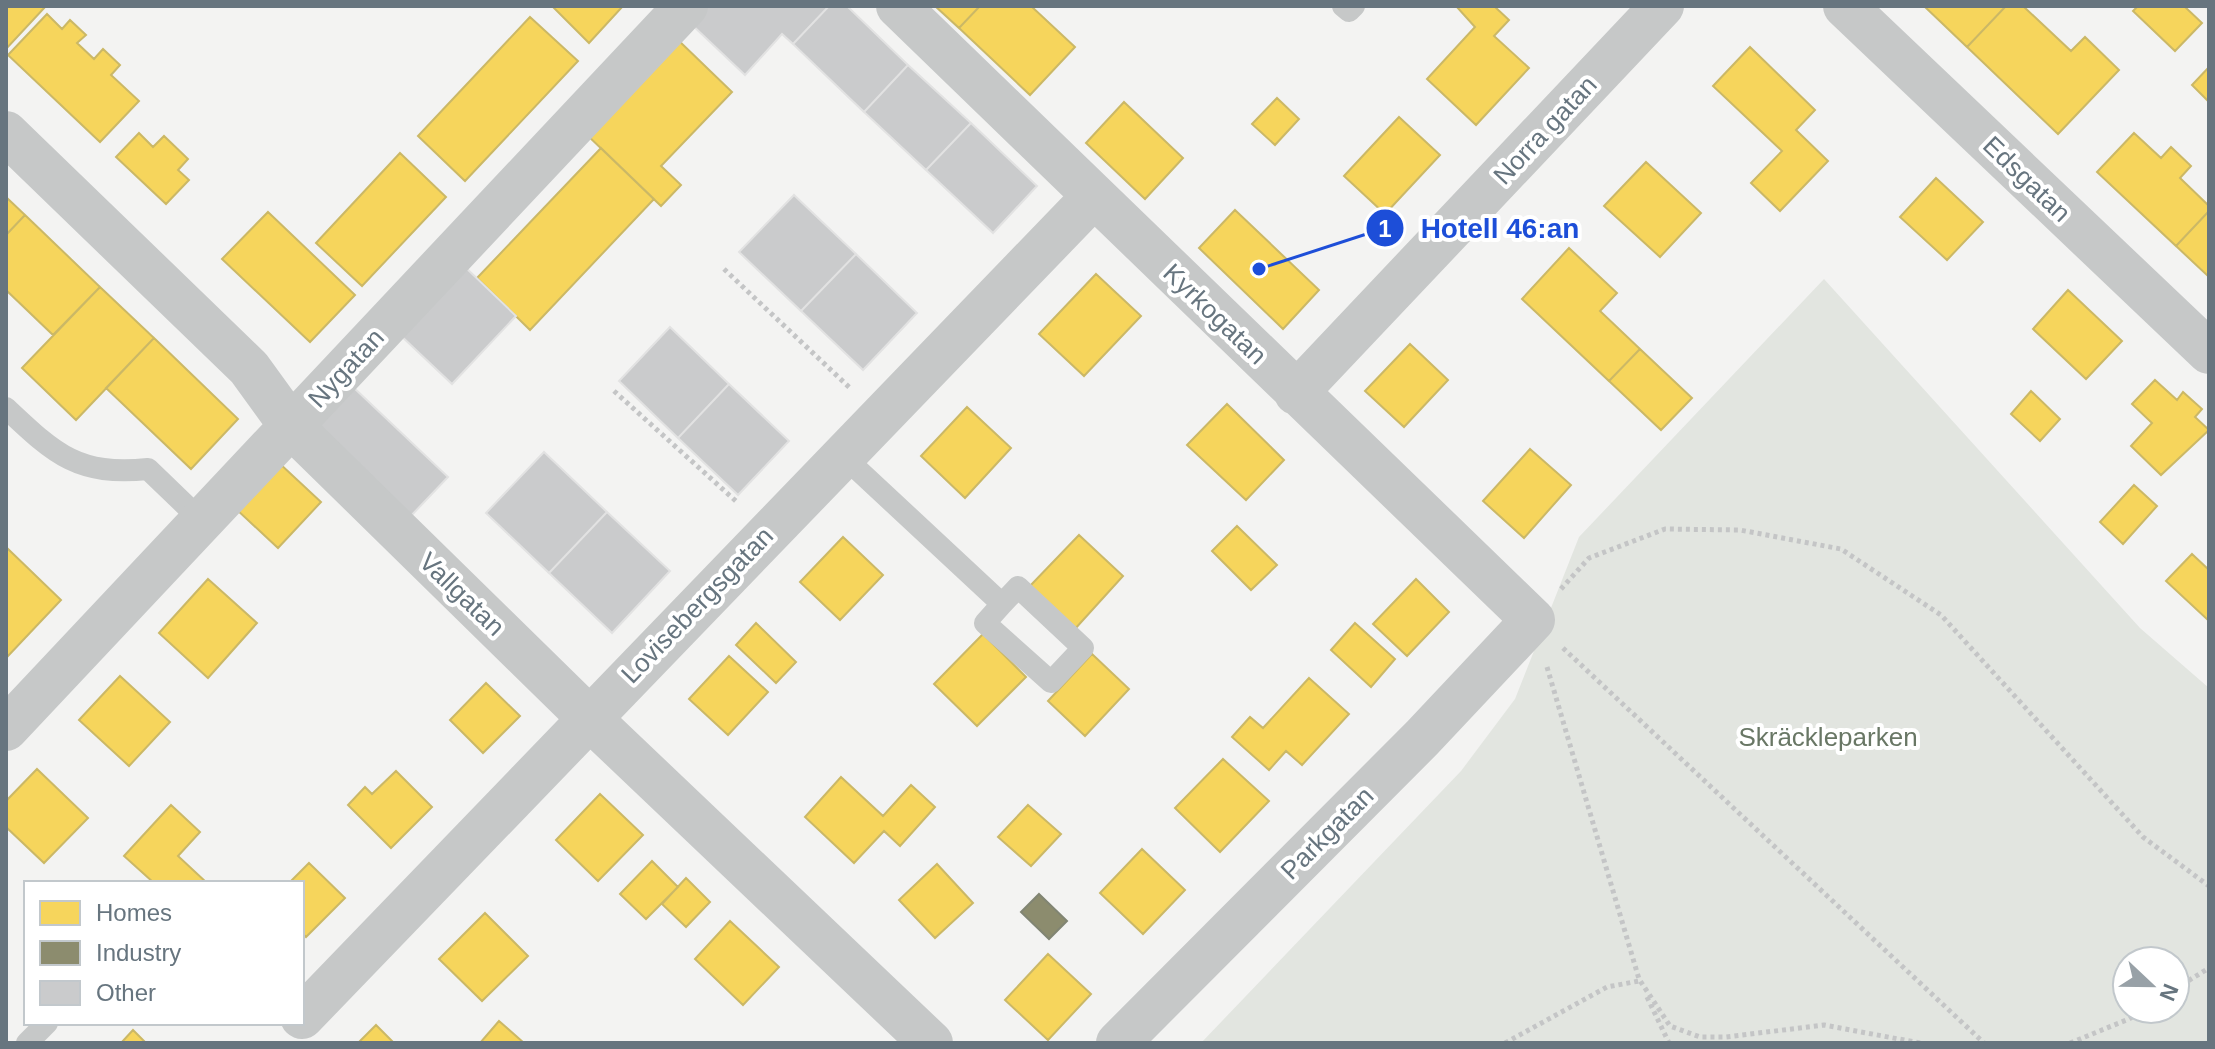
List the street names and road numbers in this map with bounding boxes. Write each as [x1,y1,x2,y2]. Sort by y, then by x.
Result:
street label: Norra gatan [1487,70,1603,190]
street label: Edsgatan [1977,130,2077,228]
street label: Kyrkogatan [1157,258,1273,370]
street label: Nygatan [302,322,390,414]
street label: Lovisebergsgatan [615,521,779,689]
street label: Vallgatan [413,546,511,642]
street label: Parkgatan [1274,780,1380,886]

